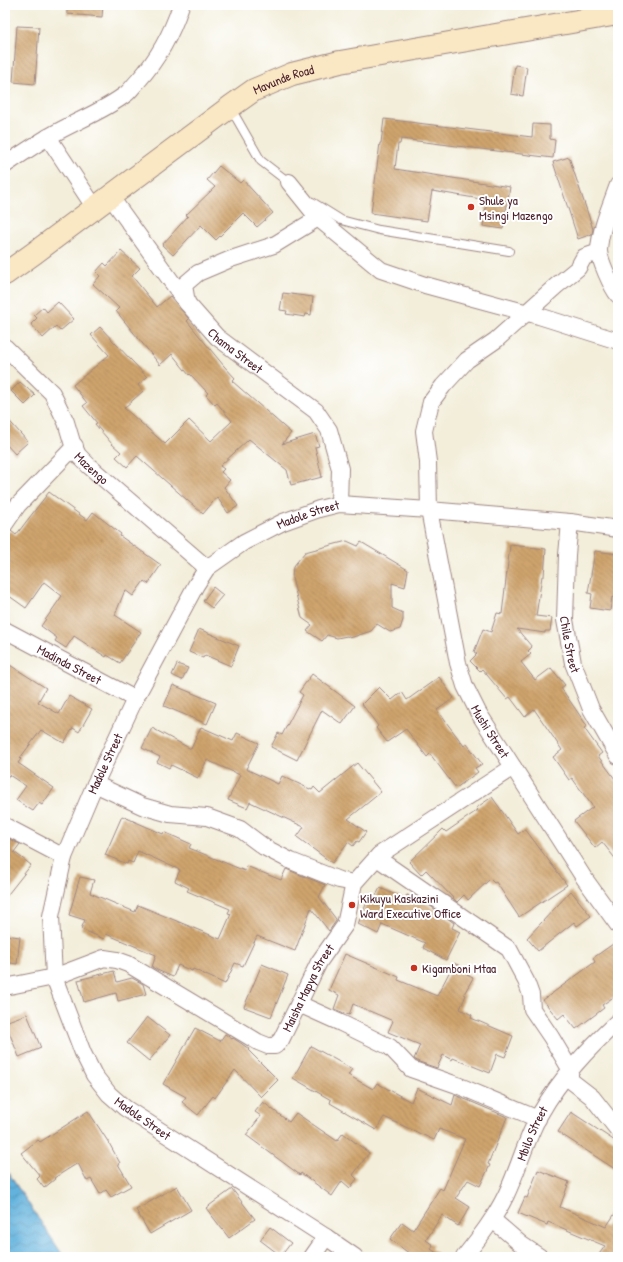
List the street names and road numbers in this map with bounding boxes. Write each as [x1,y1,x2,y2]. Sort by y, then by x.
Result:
street label: Mavunde Road [250,60,316,98]
street label: Chama Street [204,324,267,378]
street label: Mazengo [71,448,113,488]
street label: Madole Street [273,495,342,533]
street label: Chile Street [556,616,585,676]
street label: Madinda Street [34,640,105,689]
street label: Mushi Street [467,702,514,762]
street label: Madole Street [83,730,127,797]
street label: Maisha Mapya Street [277,940,338,1035]
street label: Madole Street [111,1092,175,1144]
street label: Mbilo Street [512,1102,552,1163]

